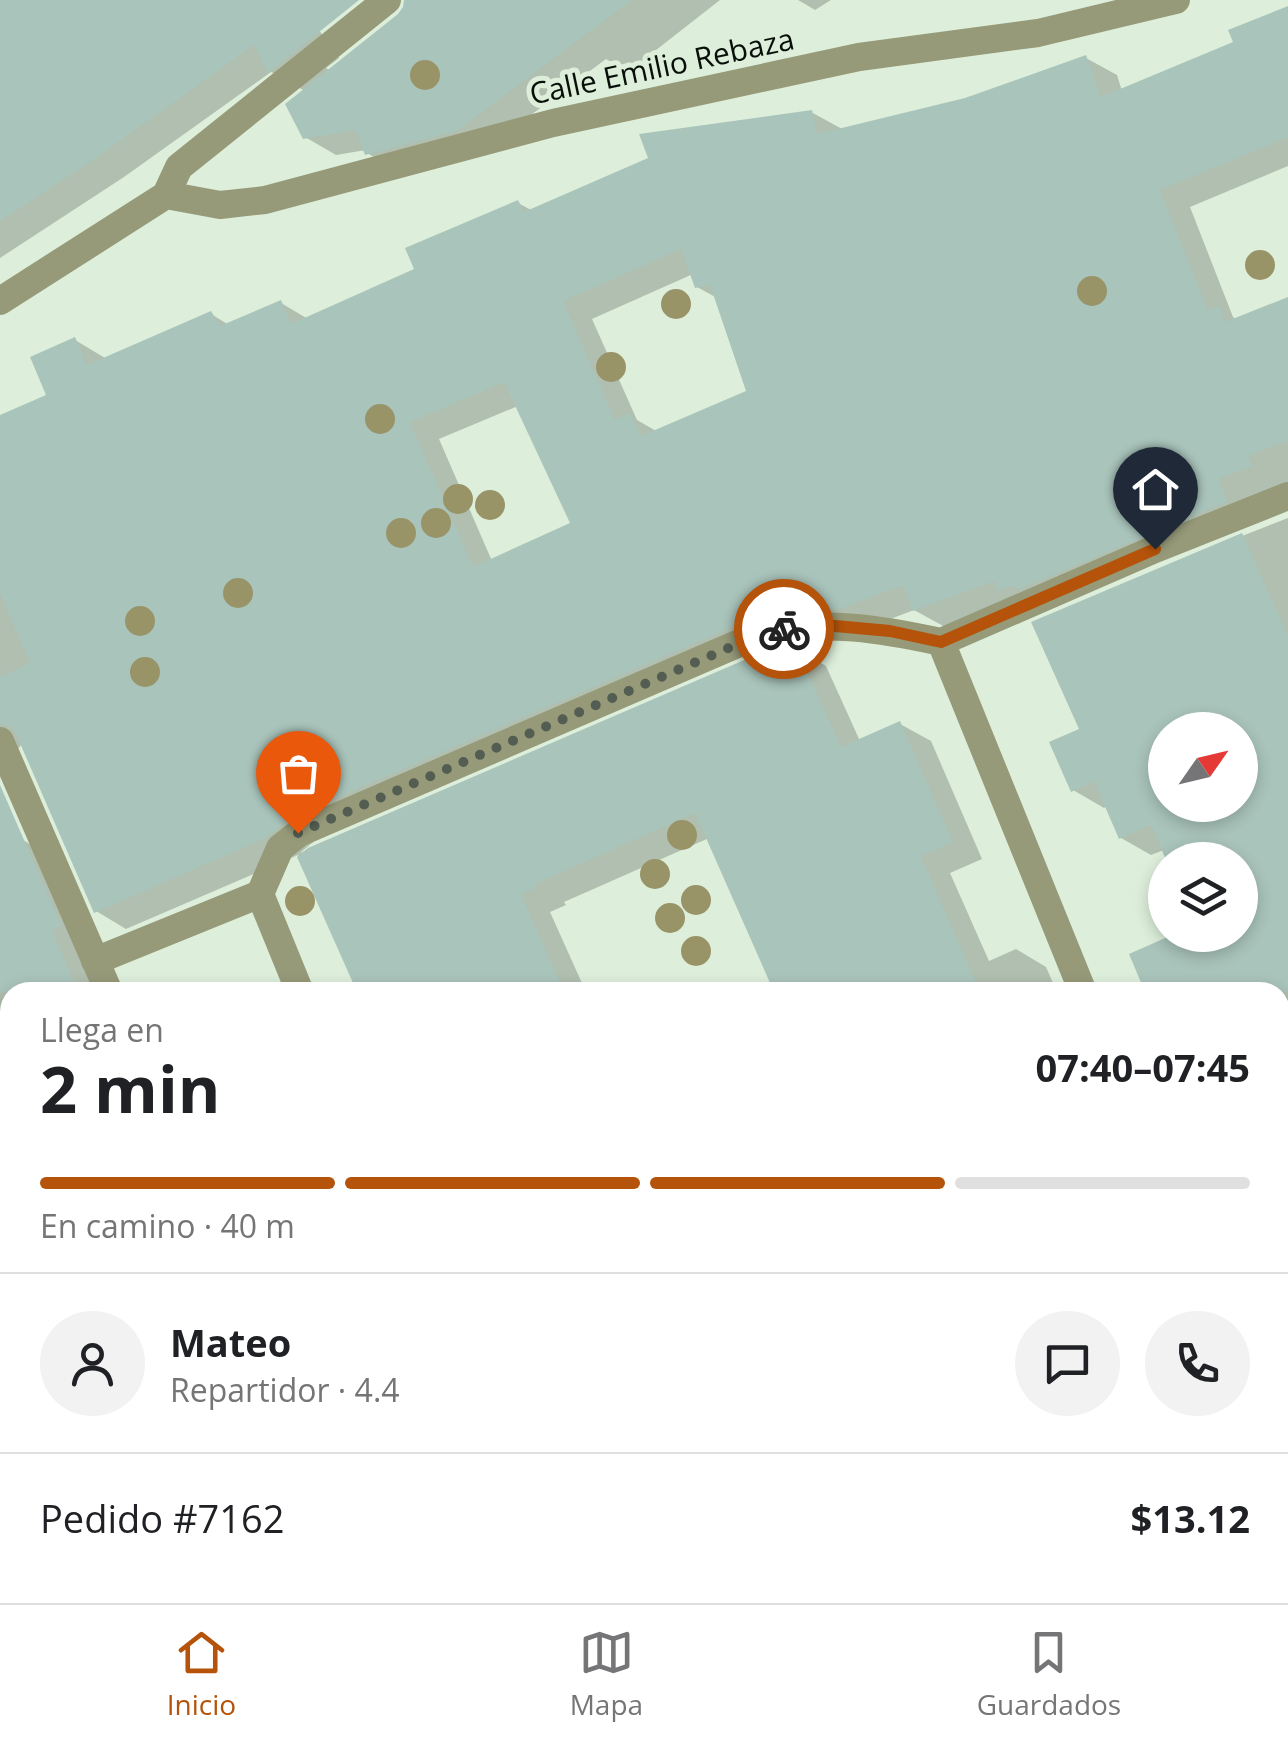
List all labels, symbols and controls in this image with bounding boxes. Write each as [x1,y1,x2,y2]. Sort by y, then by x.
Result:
street label: Calle Emilio Rebaza [526,17,798,114]
pin [1113,447,1198,550]
icon: home [1128,462,1183,517]
courier [734,579,834,679]
icon: bike [757,602,812,657]
north arrow [1148,712,1258,822]
map controls [1148,712,1258,952]
pin [256,731,341,834]
icon: bag [271,746,326,801]
button: layers [1148,842,1258,952]
text: Llega en [40,1008,164,1051]
text: 07:40–07:45 [1036,1041,1250,1093]
text: 2 min [40,1044,220,1132]
text: En camino · 40 m [40,1204,295,1247]
button: person [40,1311,145,1416]
button: chat [1015,1311,1120,1416]
button: phone [1145,1311,1250,1416]
text: Mateo [170,1316,291,1368]
text: Repartidor · 4.4 [170,1368,400,1411]
text: Pedido #7162 [40,1492,284,1544]
text: $13.12 [1131,1492,1250,1544]
tab: Inicio [167,1625,236,1723]
tab: Mapa [570,1625,643,1723]
tab: Guardados [977,1625,1121,1723]

